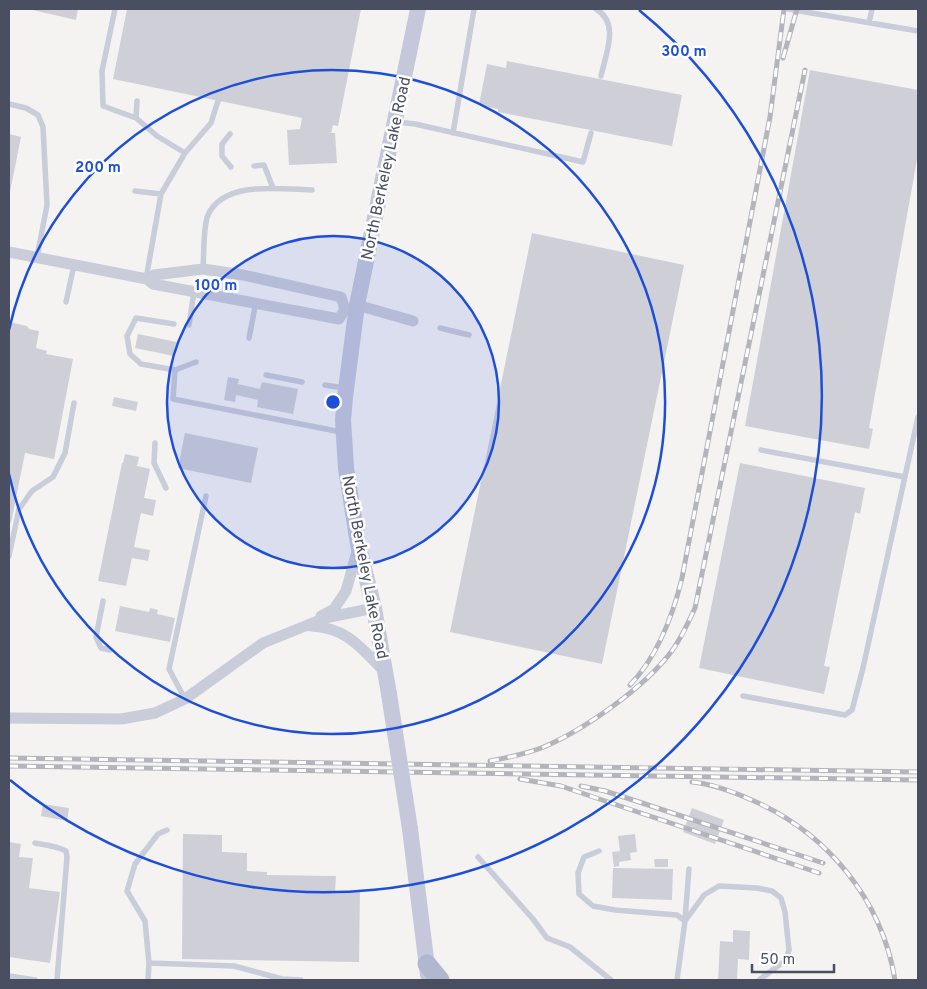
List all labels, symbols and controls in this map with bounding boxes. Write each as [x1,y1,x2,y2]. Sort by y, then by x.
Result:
text: 300 m [661,43,707,62]
street label: North Berkeley Lake Road [358,75,416,262]
text: 200 m [75,159,121,178]
text: 100 m [195,277,237,296]
centre of rings [324,393,342,411]
street label: North Berkeley Lake Road [336,474,392,661]
scale bar [752,942,834,974]
text: 50 m [760,951,795,970]

